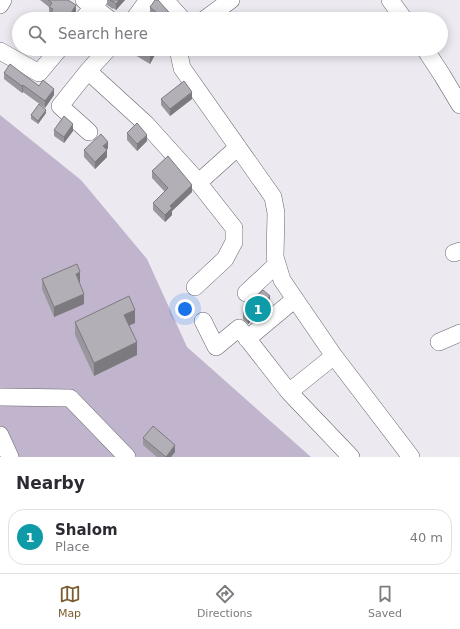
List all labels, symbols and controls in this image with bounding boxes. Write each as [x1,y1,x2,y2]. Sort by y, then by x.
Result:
search box [12,12,448,56]
icon: search [26,23,48,45]
text: Search here [58,25,148,43]
pin: 1 [245,294,271,324]
your location [175,299,195,319]
text: Nearby [16,473,85,493]
text: Shalom [55,521,118,539]
text: 1 [25,530,35,545]
text: 40 m [410,530,443,545]
text: Place [55,539,90,554]
tab: Map [58,583,81,620]
tab: Directions [197,583,252,620]
tab: Saved [368,583,402,620]

